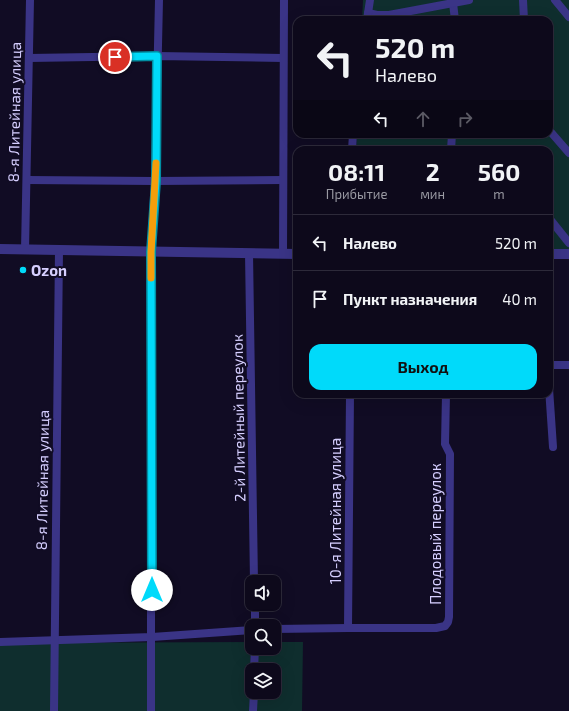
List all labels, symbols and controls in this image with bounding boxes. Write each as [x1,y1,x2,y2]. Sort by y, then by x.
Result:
text: 520 m [375,30,455,64]
icon: left [309,32,361,84]
pin [98,40,132,74]
street label: 8-я Литейная улица [4,42,25,182]
icon: arrive [104,46,126,68]
text: Налево [375,64,437,86]
icon: left [370,108,392,130]
icon: ahead [412,108,434,130]
icon: right [454,108,476,130]
text: 08:11 [328,157,385,186]
text: 2 [426,157,440,186]
text: 560 [478,157,520,186]
text: Прибытие [326,186,387,202]
text: мин [420,186,445,202]
text: m [493,186,505,202]
icon: left [309,232,331,254]
text: Налево [343,234,397,252]
text: 520 m [495,234,537,252]
place label: Ozon [31,261,67,279]
marker: Ozon [18,265,28,275]
icon: arrive [309,288,331,310]
text: Пункт назначения [343,290,477,308]
text: 40 m [502,290,537,308]
street label: 2-й Литейный переулок [228,334,249,502]
button: Выход [309,344,537,390]
street label: 8-я Литейная улица [32,410,53,550]
street label: 10-я Литейная улица [326,438,345,584]
street label: Плодовый переулок [426,463,445,605]
position arrow [131,569,173,611]
map controls [245,575,281,699]
button: sound [245,575,281,611]
button: search [245,619,281,655]
button: layers [245,663,281,699]

